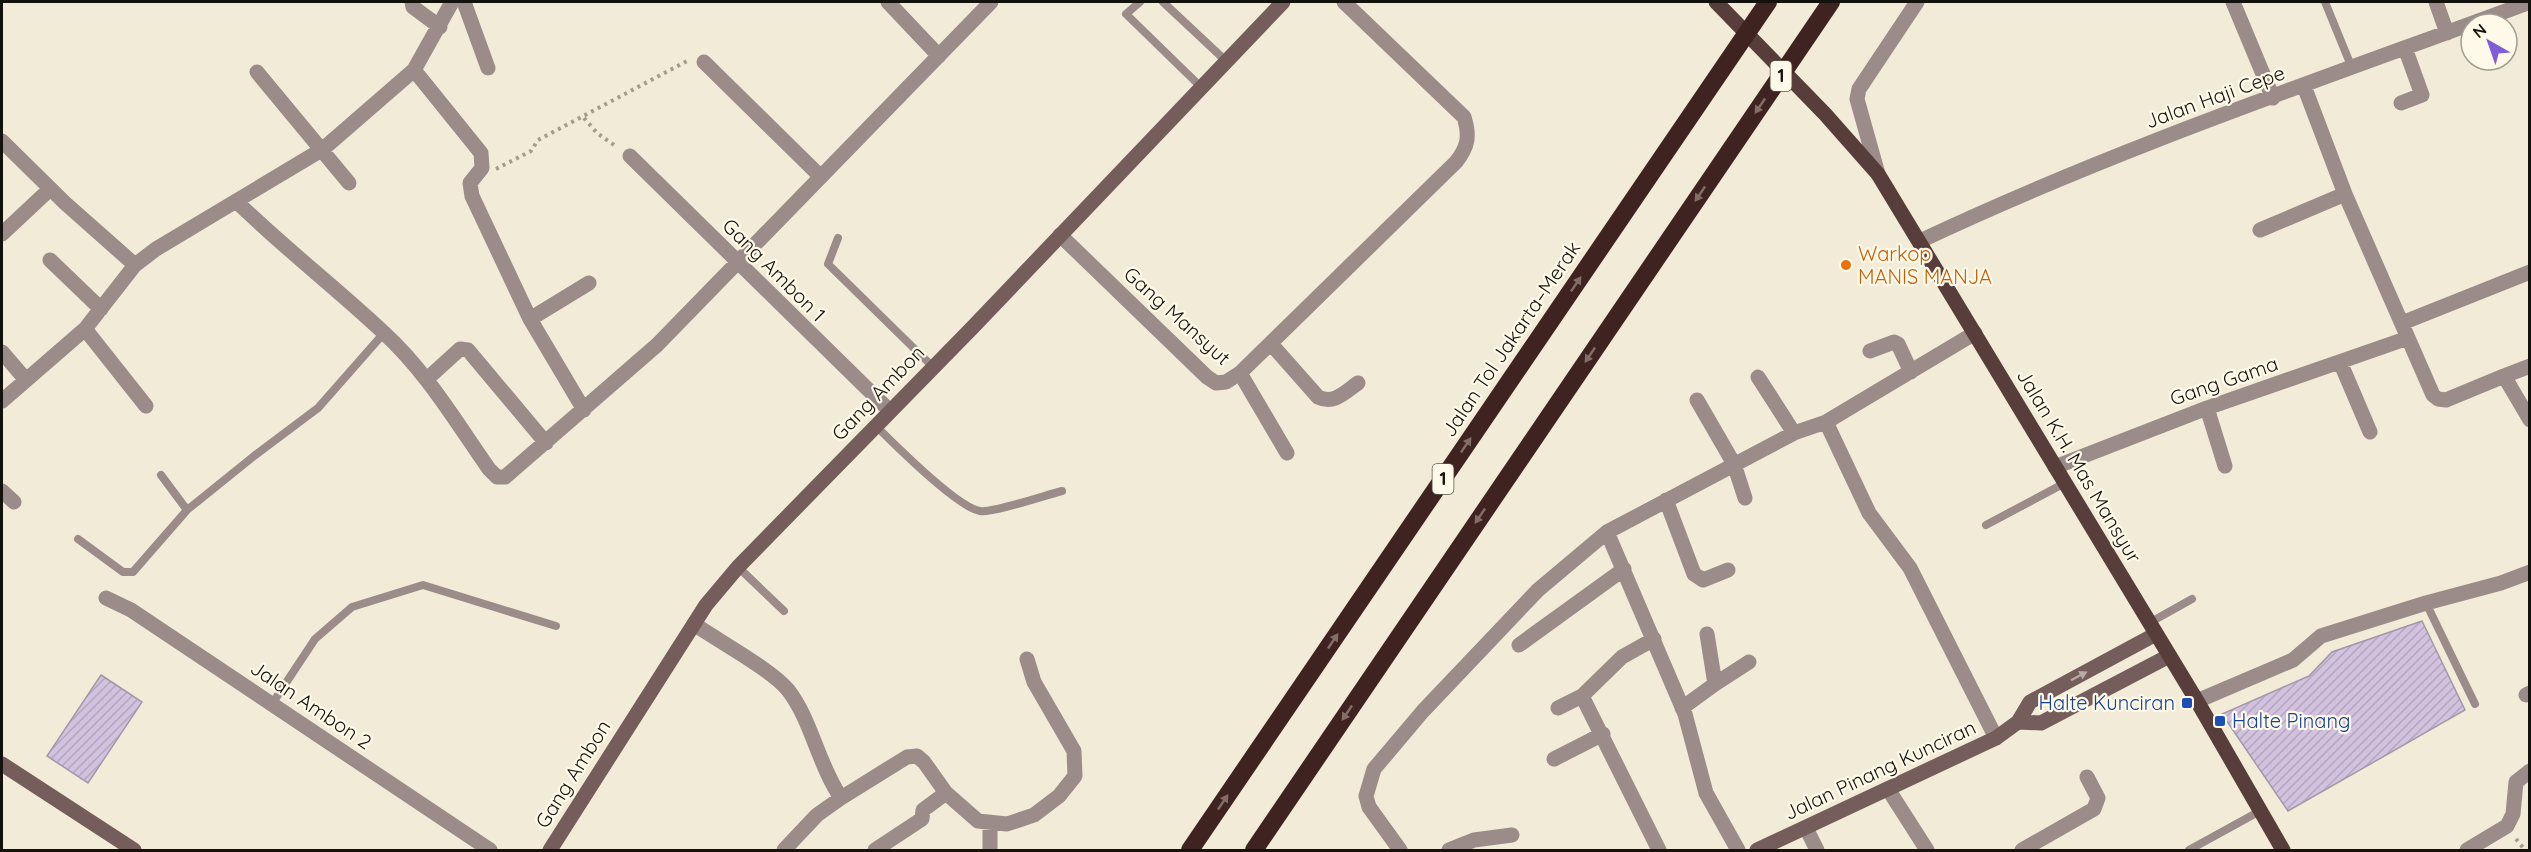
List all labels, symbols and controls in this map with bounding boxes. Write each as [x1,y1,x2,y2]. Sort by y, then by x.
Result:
north arrow [2459,12,2519,72]
text: N [2468,19,2490,42]
street label: Jalan Haji Cepe [2142,60,2288,133]
road number: 1 [1770,61,1792,91]
one-way arrow [1754,98,1766,114]
one-way arrow [1695,186,1706,202]
street label: Gang Ambon 1 [718,213,831,326]
street label: Jalan Tol Jakarta–Merak [1436,236,1585,441]
place label: Warkop MANIS MANJA [1858,241,1992,289]
marker: Warkop MANIS MANJA [1839,258,1853,272]
street label: Gang Mansyut [1119,261,1236,370]
one-way arrow [1570,276,1581,292]
street label: Gang Ambon [826,340,929,445]
one-way arrow [1585,347,1596,363]
street label: Gang Gama [2167,350,2281,411]
street label: Jalan K.H. Mas Mansyur [2012,364,2147,567]
one-way arrow [1460,437,1471,453]
road number: 1 [1432,464,1454,494]
one-way arrow [1475,508,1486,524]
one-way arrow [1327,633,1338,649]
street label: Jalan Ambon 2 [246,655,377,754]
one-way arrow [2070,671,2088,681]
place label: Halte Kunciran [2039,690,2175,715]
marker: Halte Kunciran [2180,696,2194,710]
one-way arrow [1341,704,1353,720]
place label: Halte Pinang [2232,708,2350,733]
street label: Jalan Pinang Kunciran [1780,714,1980,825]
marker: Halte Pinang [2213,714,2227,728]
street label: Gang Ambon [529,715,616,832]
one-way arrow [1217,794,1228,810]

